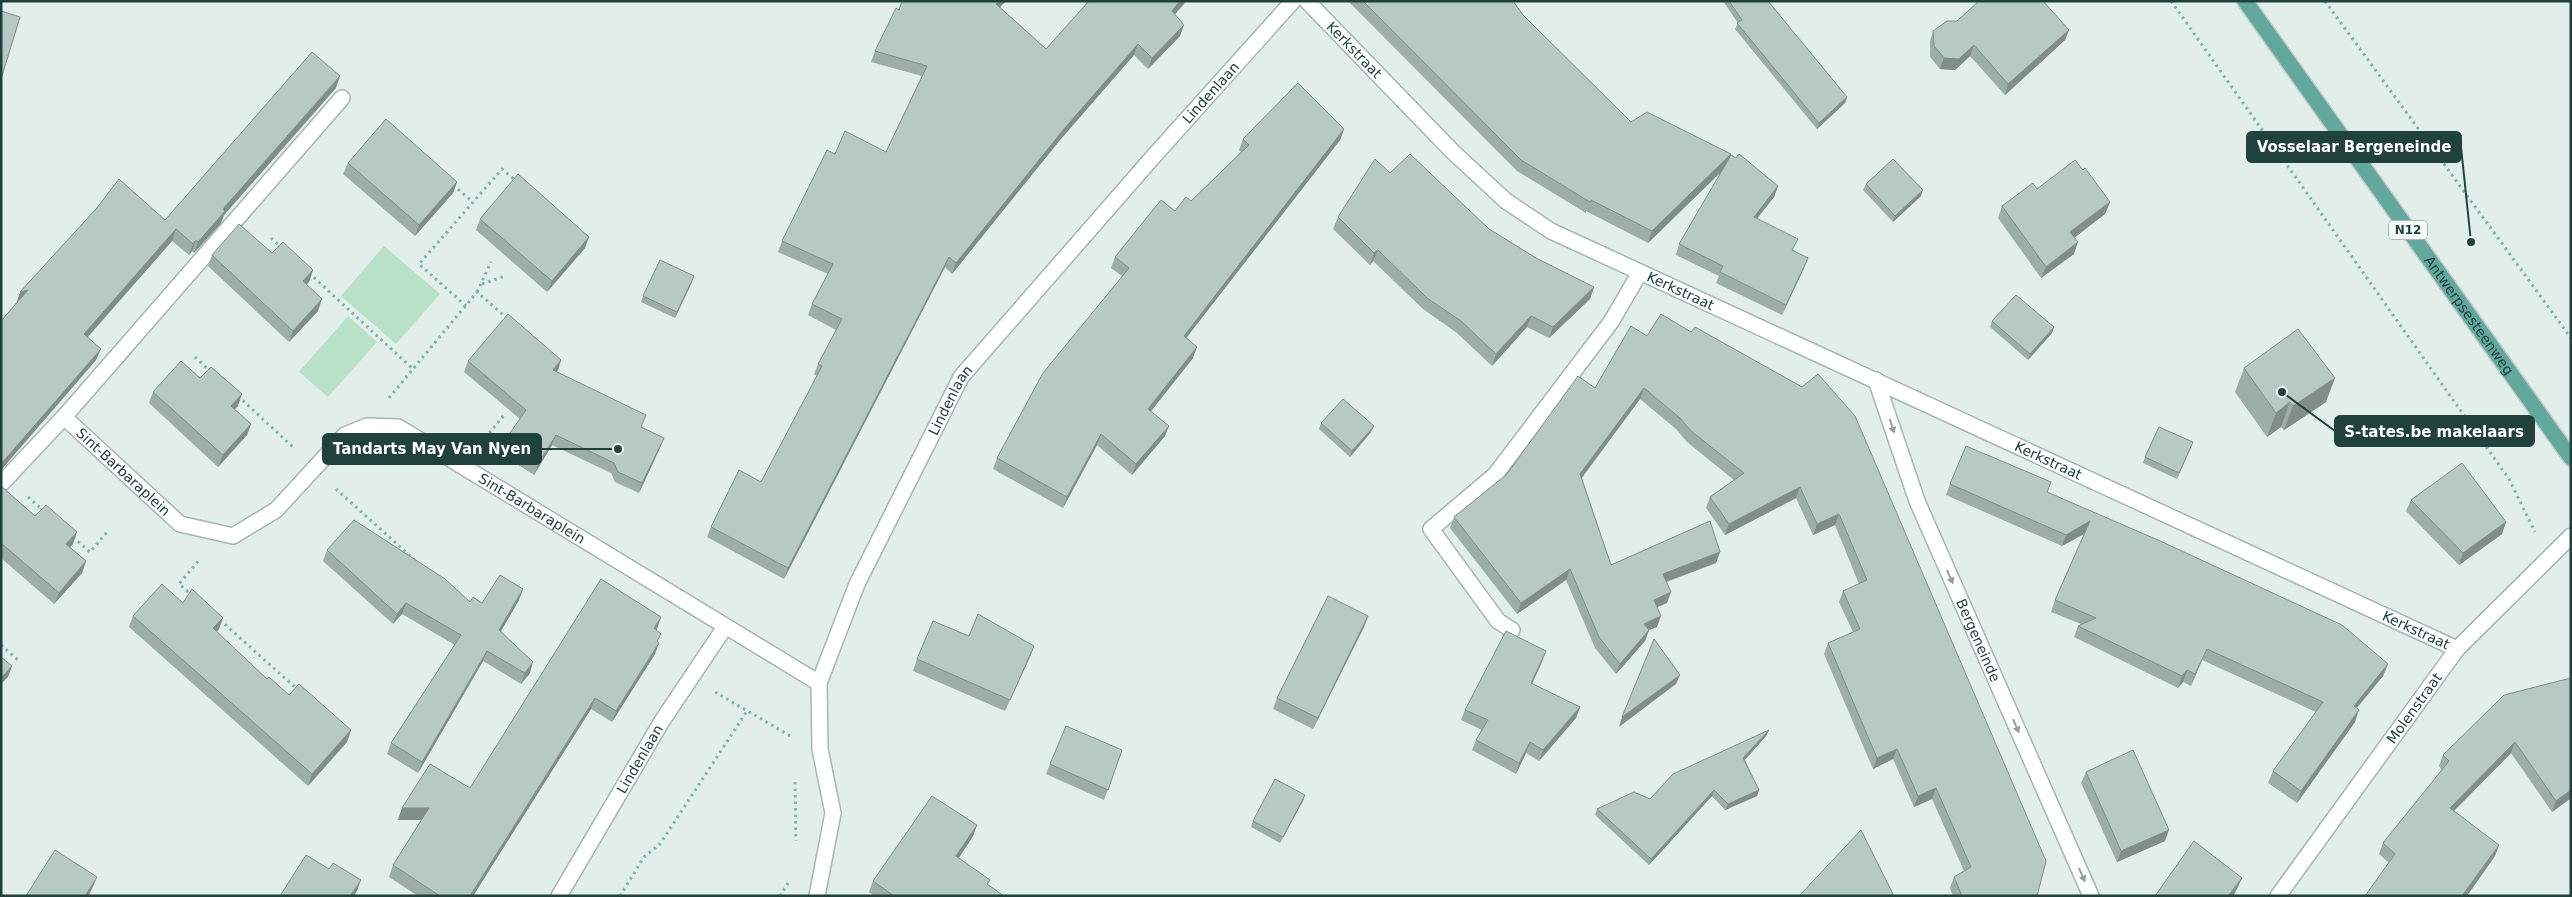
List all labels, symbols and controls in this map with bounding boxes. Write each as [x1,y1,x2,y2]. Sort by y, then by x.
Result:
street label: Kerkstraat [1323,18,1385,82]
street label: Lindenlaan [1179,59,1242,127]
callout: Vosselaar Bergeneinde [2247,132,2461,162]
text: Vosselaar Bergeneinde [2257,138,2451,156]
road number: N12 [2389,220,2427,240]
street label: Antwerpsesteenweg [2421,253,2517,378]
street label: Kerkstraat [1644,268,1717,313]
street label: Lindenlaan [925,362,976,438]
callout: S-tates.be makelaars [2335,416,2534,446]
one-way arrow [1888,419,1896,434]
text: S-tates.be makelaars [2344,423,2524,441]
street label: Sint-Barbaraplein [73,425,174,519]
callout: Tandarts May Van Nyen [323,434,541,464]
street label: Kerkstraat [2012,438,2085,483]
text: Tandarts May Van Nyen [333,440,531,458]
street label: Sint-Barbaraplein [476,470,588,547]
one-way arrow [1947,570,1955,584]
street label: Bergeneinde [1953,596,2004,684]
street label: Kerkstraat [2380,608,2453,653]
street label: Molenstraat [2383,669,2445,747]
one-way arrow [2013,719,2021,733]
street label: Lindenlaan [613,722,666,796]
one-way arrow [2078,868,2086,882]

